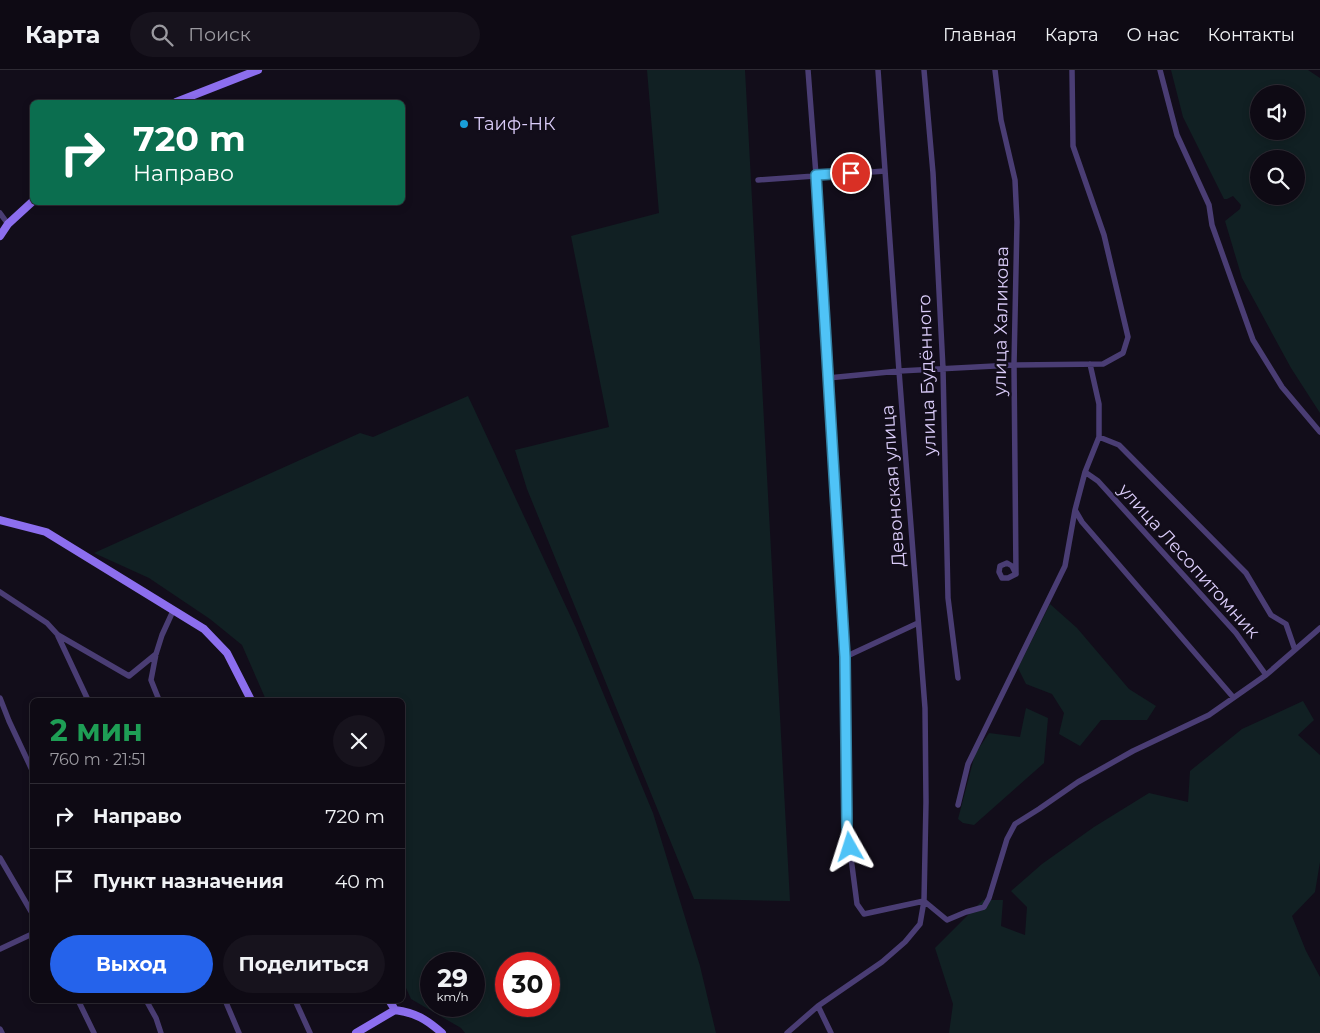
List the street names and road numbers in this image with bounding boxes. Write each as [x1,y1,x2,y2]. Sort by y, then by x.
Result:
street label: улица Халикова [989,246,1013,397]
street label: улица Будённого [913,294,941,457]
street label: Девонская улица [876,404,910,568]
street label: улица Лесопитомник [1113,478,1265,643]

